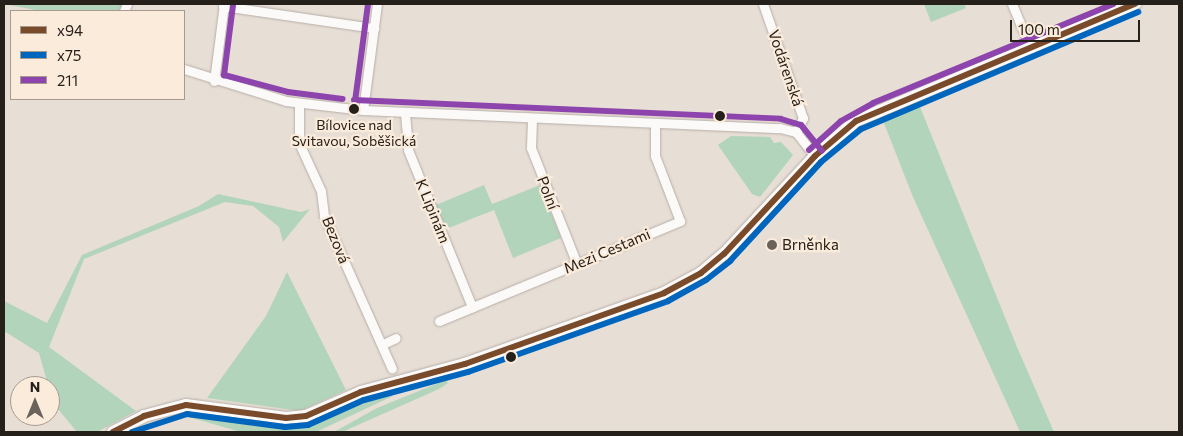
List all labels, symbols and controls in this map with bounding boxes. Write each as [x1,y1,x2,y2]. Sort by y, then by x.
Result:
legend [10,10,185,100]
scale bar [1013,10,1143,42]
text: 100 m [1018,20,1060,38]
text: x94 [57,21,83,39]
street label: Vodárenská [765,27,807,109]
text: x75 [57,46,81,64]
text: 211 [57,71,78,89]
marker: Bílovice nad Svitavou, Soběšická [349,104,359,114]
unlabelled marker [715,111,725,121]
place label: Bílovice nad Svitavou, Soběšická [292,117,416,150]
street label: Polní [533,174,563,212]
street label: K Lipinám [412,176,454,246]
street label: Bezová [318,214,354,266]
street label: Mezi Cestami [561,225,653,277]
place label: Brněnka [782,236,839,254]
marker: Brněnka [766,239,778,251]
unlabelled marker [506,352,516,362]
north arrow [10,376,60,426]
text: N [30,378,40,395]

